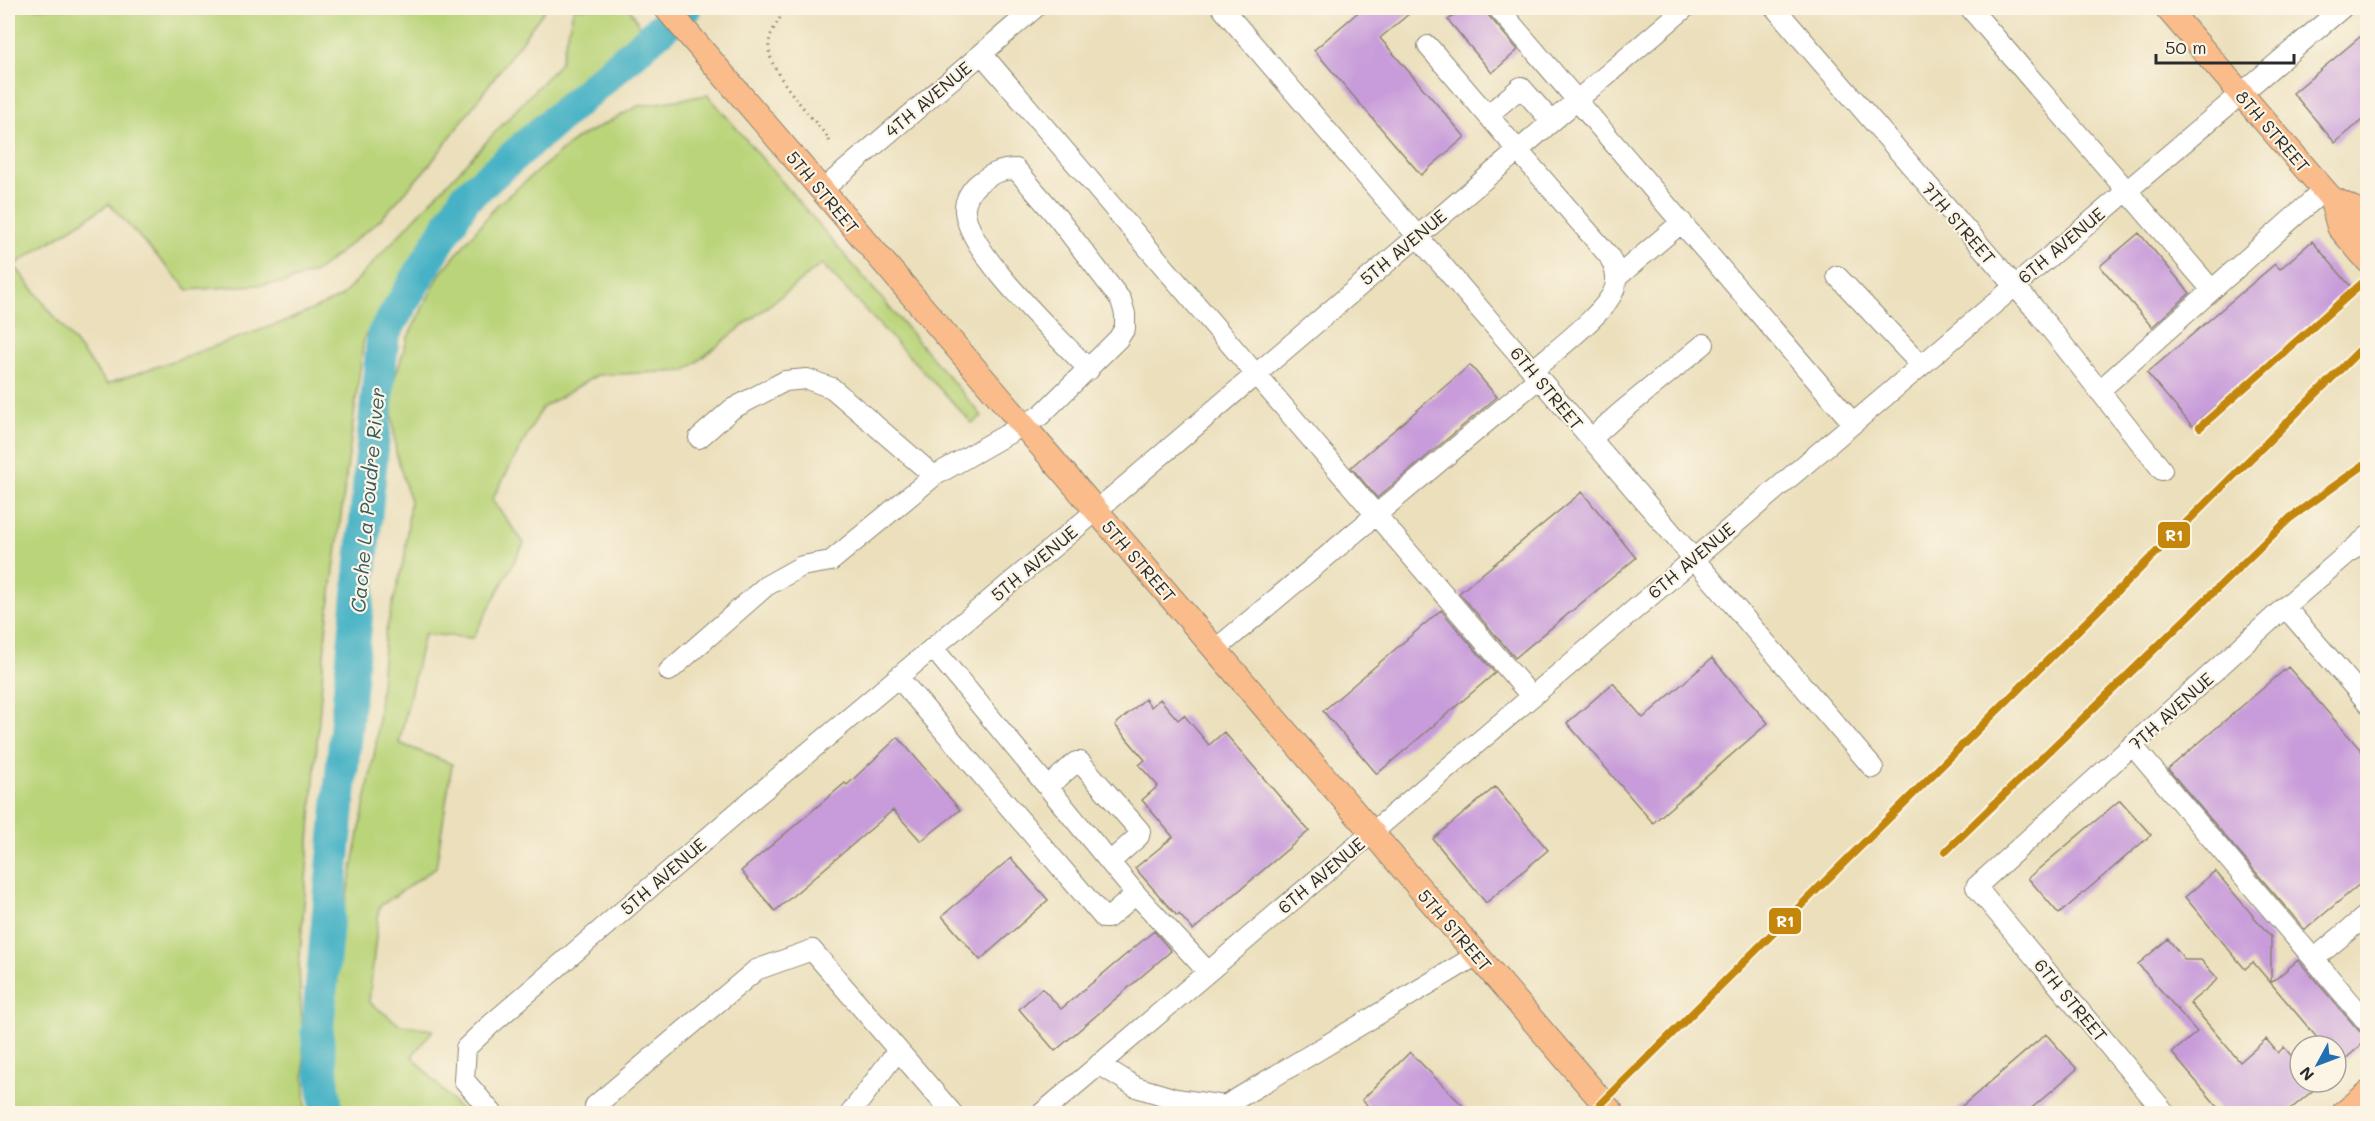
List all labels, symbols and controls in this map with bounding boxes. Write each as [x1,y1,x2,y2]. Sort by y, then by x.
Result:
scale bar [2156,27,2294,65]
text: 50 m [2165,35,2207,59]
street label: 4TH AVENUE [880,56,976,142]
street label: 8TH STREET [2231,85,2315,177]
street label: 5TH STREET [781,145,865,239]
street label: 7TH STREET [1917,177,2001,269]
street label: 6TH AVENUE [2012,201,2110,289]
street label: 5TH AVENUE [1355,204,1451,290]
street label: 6TH STREET [1505,341,1589,435]
water label: Cache La Poudre River [344,386,390,614]
street label: 5TH STREET [1097,515,1181,607]
street label: 6TH AVENUE [1642,516,1740,604]
street label: 5TH AVENUE [986,520,1082,606]
line badge: R1 [2157,521,2191,549]
text: R1 [2165,524,2183,545]
street label: 7TH AVENUE [2124,667,2218,755]
street label: 6TH AVENUE [1272,831,1370,919]
street label: 5TH AVENUE [615,832,711,920]
street label: 5TH STREET [1413,884,1497,976]
line badge: R1 [1768,907,1802,935]
text: R1 [1776,910,1794,931]
street label: 6TH STREET [2029,953,2113,1047]
north arrow [2288,1034,2348,1094]
text: N [2294,1063,2318,1086]

